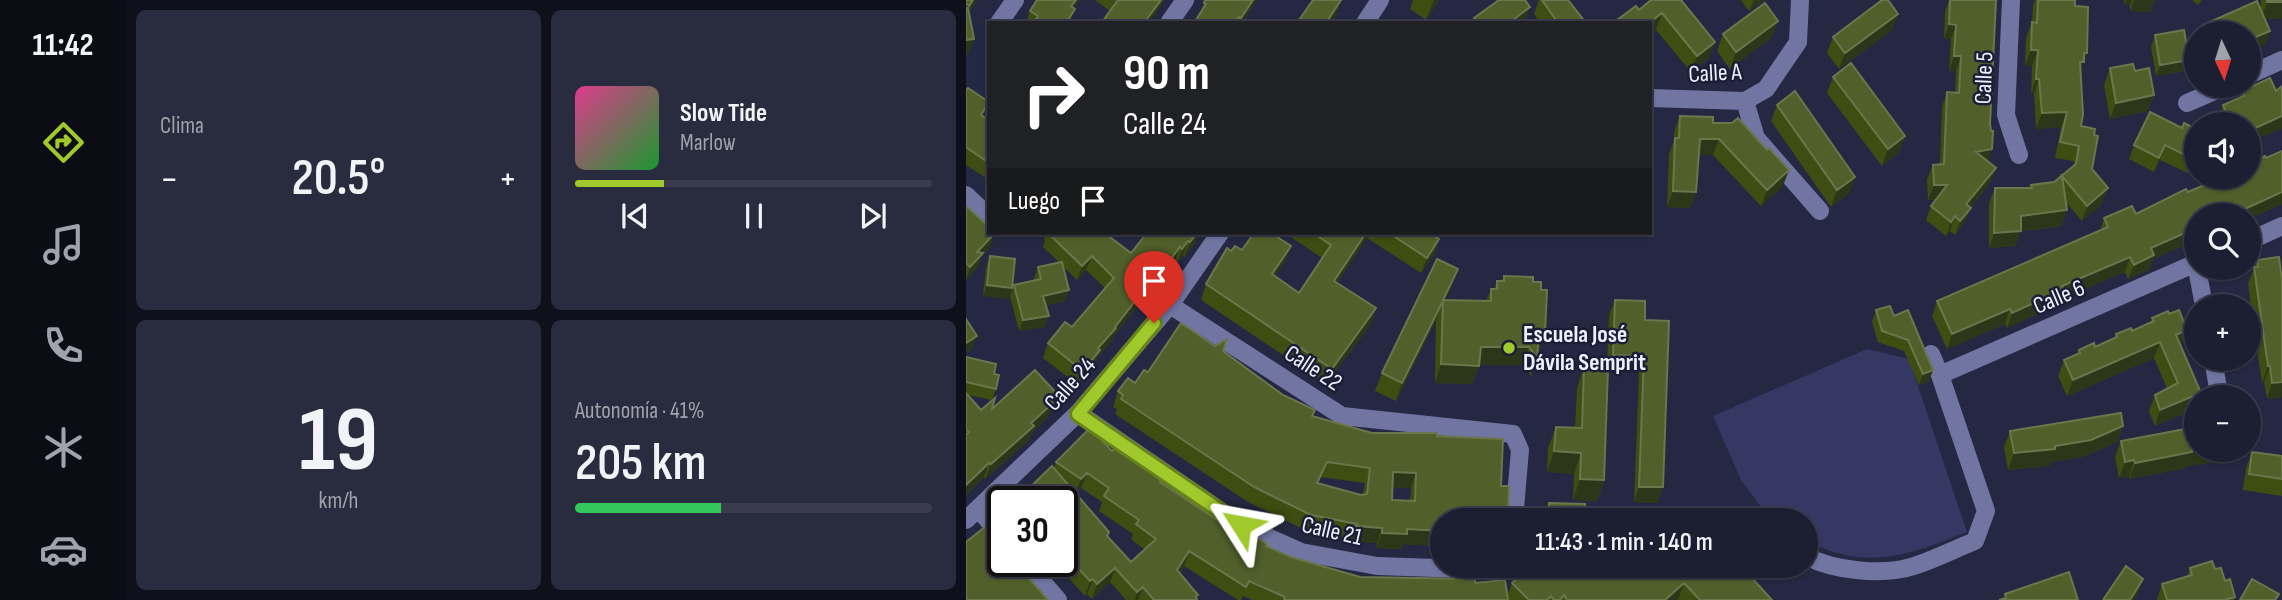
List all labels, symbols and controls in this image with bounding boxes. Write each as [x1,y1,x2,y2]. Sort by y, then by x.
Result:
north arrow [2184,21,2261,98]
map controls [2184,21,2261,462]
text: 11:42 [32,26,94,65]
text: 90 m [1123,45,1210,104]
icon: right [1008,49,1099,140]
street label: Calle 5 [1969,51,1999,105]
street label: Calle A [1688,57,1743,89]
text: Slow Tide [680,98,767,129]
text: Calle 24 [1123,105,1207,144]
text: Clima [160,112,204,140]
button: sound [2184,112,2261,189]
icon: directions [39,118,88,167]
text: Marlow [680,129,736,157]
text: 20.5° [292,147,385,210]
text: − [160,157,179,202]
text: + [498,157,517,202]
icon: arrive [1074,182,1112,220]
text: Luego [1008,186,1060,217]
icon: previous [616,197,654,235]
icon: pause [735,197,773,235]
icon: next [854,197,892,235]
button: search [2184,203,2261,280]
icon: music [39,220,88,269]
pin [1124,251,1184,323]
icon: arrive [1135,262,1173,300]
street label: Calle 6 [2029,273,2089,321]
button: + [2184,294,2261,371]
place label: Escuela José Dávila Semprit [1523,320,1646,377]
icon: phone [39,321,88,370]
street label: Calle 22 [1279,339,1347,397]
marker: Escuela José Dávila Semprit [1501,340,1517,356]
street label: Calle 24 [1038,351,1102,417]
button: − [2184,385,2261,462]
text: 19 [299,387,378,496]
text: Autonomía · 41% [575,397,704,425]
icon: climate [39,423,88,472]
text: 205 km [575,432,707,495]
speed limit sign: 30 [987,486,1078,577]
text: km/h [319,487,358,515]
position arrow [1204,488,1278,562]
street label: Calle 21 [1299,510,1366,552]
icon: car [39,525,88,574]
text: 11:43 · 1 min · 140 m [1535,527,1713,558]

